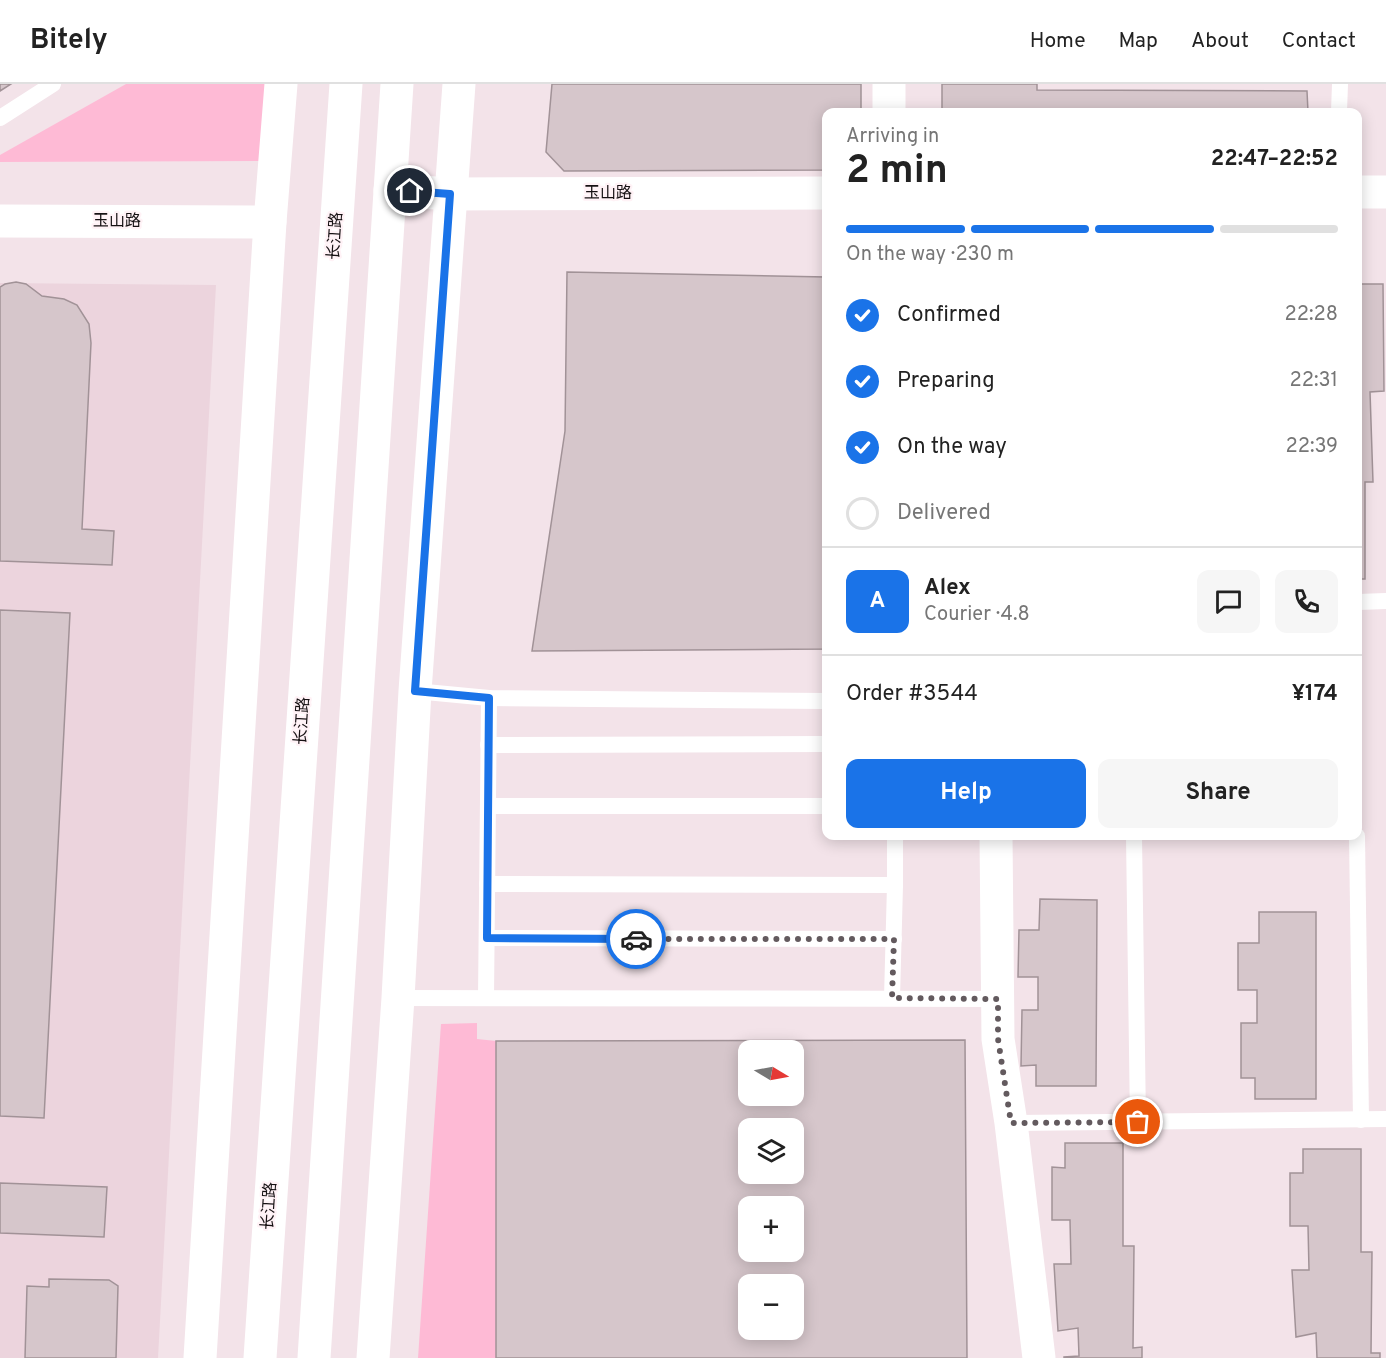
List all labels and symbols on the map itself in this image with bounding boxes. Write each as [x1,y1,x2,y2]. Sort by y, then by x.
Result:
pin [384,165,435,216]
street label: 玉山路 [584,184,632,204]
street label: 长江路 [324,211,348,261]
street label: 玉山路 [93,212,141,232]
street label: 长江路 [291,696,315,746]
courier [606,909,666,969]
north arrow [738,1040,804,1106]
pin [1112,1096,1163,1147]
street label: 长江路 [258,1181,282,1231]

